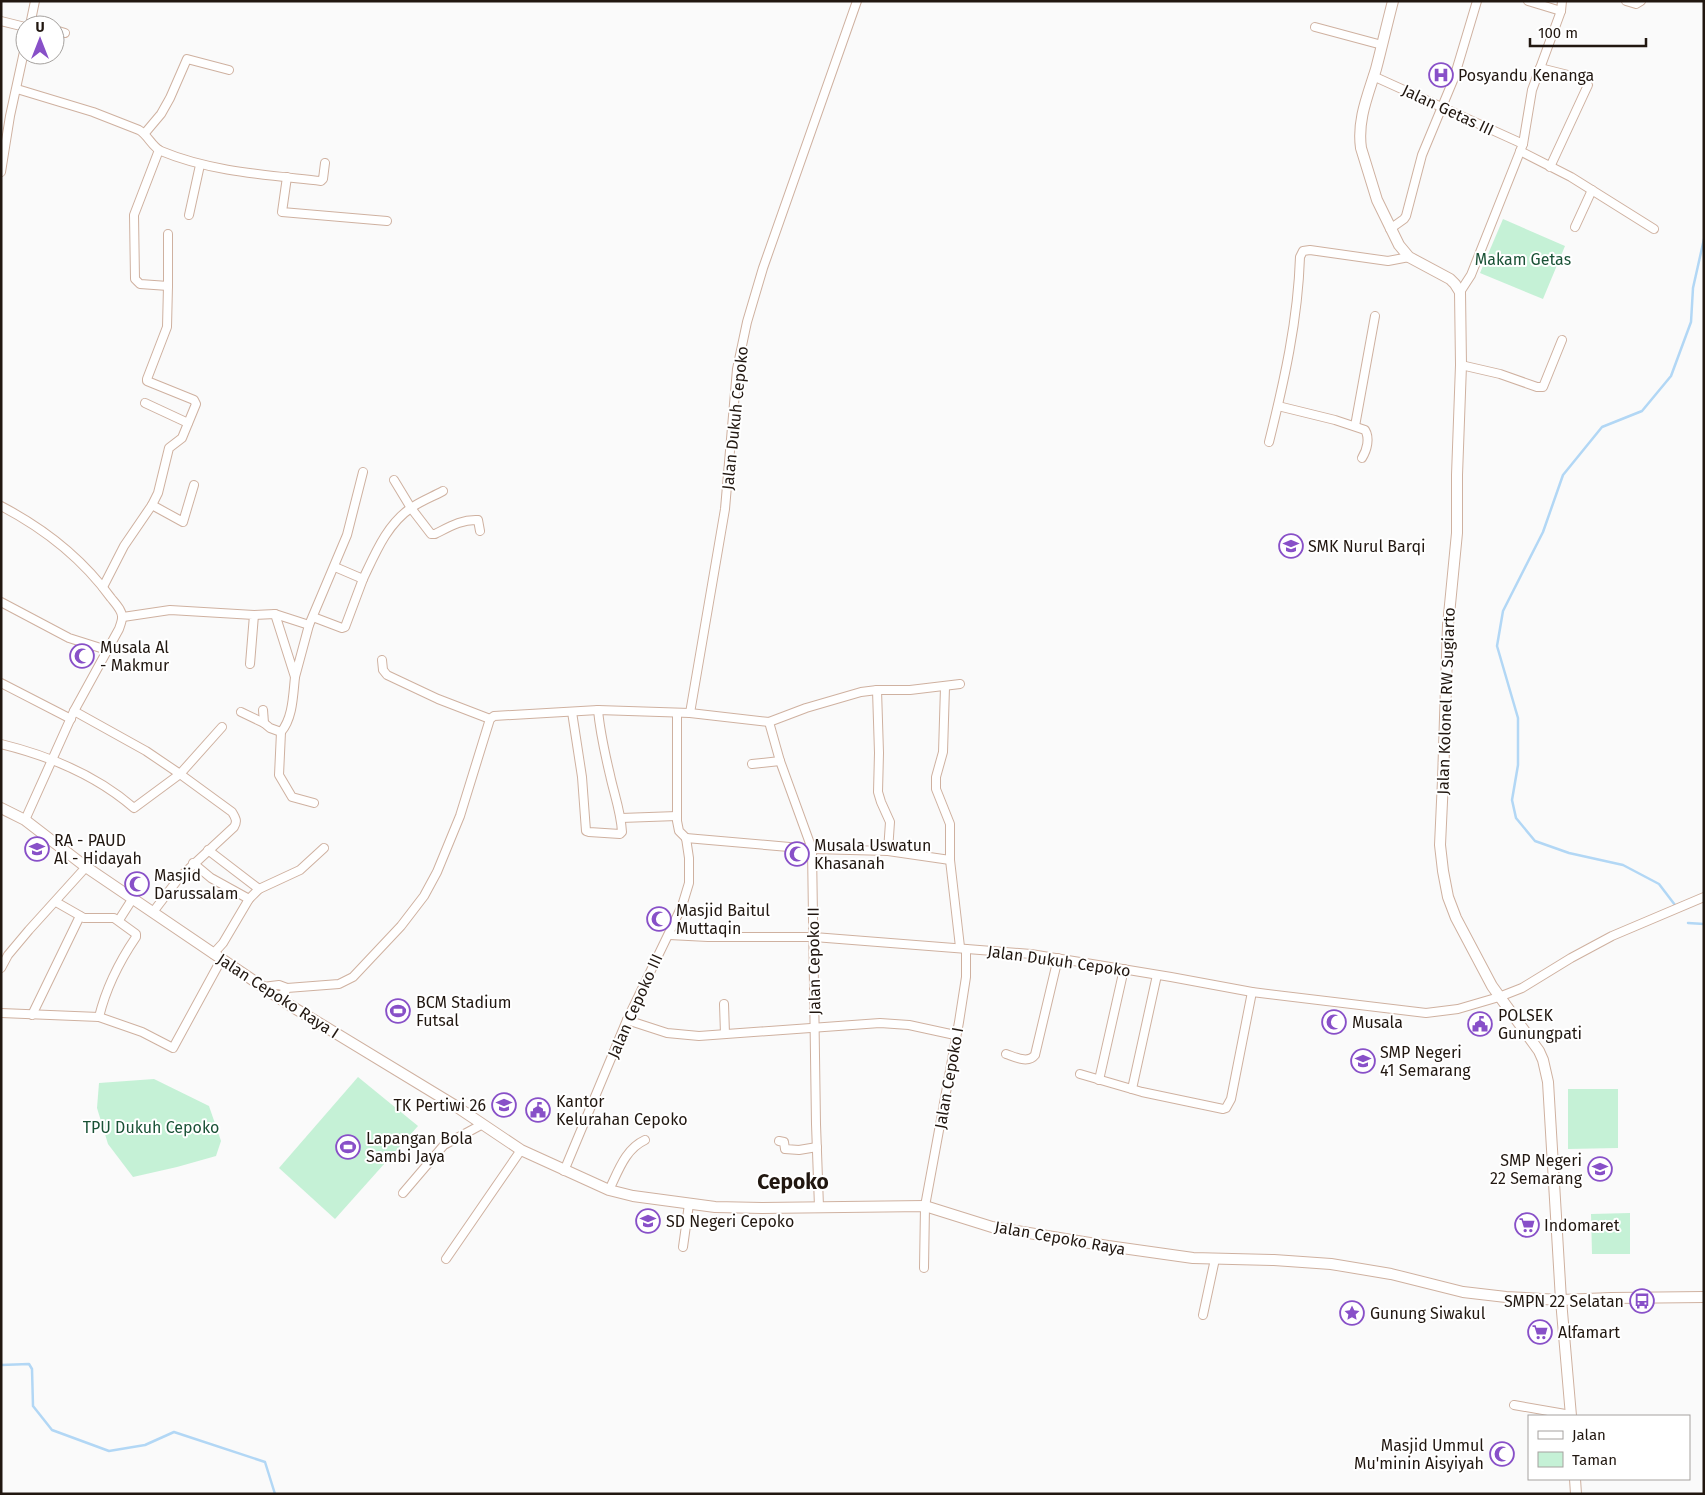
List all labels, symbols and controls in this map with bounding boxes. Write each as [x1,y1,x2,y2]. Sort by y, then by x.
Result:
north arrow [15,15,65,65]
scale bar [1530,15,1646,47]
text: U [35,19,45,36]
text: 100 m [1538,24,1578,42]
hospital icon: Posyandu Kenanga [1428,62,1454,88]
place label: Posyandu Kenanga [1458,66,1594,85]
street label: Jalan Getas III [1399,80,1497,140]
park label: Makam Getas [1475,250,1571,269]
street label: Jalan Dukuh Cepoko [718,345,752,491]
school or university icon: SMK Nurul Barqi [1278,533,1304,559]
place label: SMK Nurul Barqi [1308,537,1426,556]
street label: Jalan Kolonel RW Sugiarto [1433,607,1459,795]
place label: Musala Al - Makmur [100,638,170,675]
mosque icon: Musala Al - Makmur [69,643,95,669]
place label: RA - PAUD Al - Hidayah [54,831,142,868]
school or university icon: RA - PAUD Al - Hidayah [24,836,50,862]
place label: Musala Uswatun Khasanah [814,836,932,873]
mosque icon: Musala Uswatun Khasanah [784,841,810,867]
place label: Masjid Darussalam [154,866,239,903]
mosque icon: Masjid Darussalam [124,871,150,897]
place label: Masjid Baitul Muttaqin [676,901,770,938]
mosque icon: Masjid Baitul Muttaqin [646,906,672,932]
street label: Jalan Cepoko II [804,907,824,1015]
street label: Jalan Dukuh Cepoko [986,942,1132,980]
street label: Jalan Cepoko Raya I [214,950,342,1042]
street label: Jalan Cepoko III [603,951,667,1061]
place label: BCM Stadium Futsal [416,993,512,1030]
sports icon: BCM Stadium Futsal [385,998,411,1024]
place label: POLSEK Gunungpati [1498,1006,1582,1043]
mosque icon: Musala [1321,1009,1347,1035]
public building icon: POLSEK Gunungpati [1467,1011,1493,1037]
place label: Musala [1352,1013,1403,1032]
street label: Jalan Cepoko I [931,1026,967,1130]
place label: SMP Negeri 41 Semarang [1380,1043,1471,1080]
school or university icon: SMP Negeri 41 Semarang [1350,1048,1376,1074]
school or university icon: TK Pertiwi 26 [491,1092,517,1118]
place label: Kantor Kelurahan Cepoko [556,1092,688,1129]
place label: TK Pertiwi 26 [393,1096,486,1115]
public building icon: Kantor Kelurahan Cepoko [525,1097,551,1123]
park label: TPU Dukuh Cepoko [83,1118,219,1137]
place label: Lapangan Bola Sambi Jaya [366,1129,473,1166]
sports icon: Lapangan Bola Sambi Jaya [335,1134,361,1160]
place label: SMP Negeri 22 Semarang [1490,1151,1583,1188]
school or university icon: SMP Negeri 22 Semarang [1587,1156,1613,1182]
district label: Cepoko [757,1169,829,1195]
school or university icon: SD Negeri Cepoko [635,1208,661,1234]
place label: SD Negeri Cepoko [666,1212,794,1231]
supermarket icon: Indomaret [1514,1212,1540,1238]
place label: Indomaret [1544,1216,1620,1235]
street label: Jalan Cepoko Raya [993,1217,1127,1259]
bus stop icon: SMPN 22 Selatan [1629,1288,1655,1314]
place label: SMPN 22 Selatan [1504,1292,1624,1311]
place icon: Gunung Siwakul [1339,1300,1365,1326]
place label: Gunung Siwakul [1370,1304,1486,1323]
supermarket icon: Alfamart [1527,1319,1553,1345]
place label: Alfamart [1558,1323,1620,1342]
legend [1528,1415,1690,1480]
text: Jalan [1572,1426,1606,1444]
place label: Masjid Ummul Mu'minin Aisyiyah [1354,1436,1484,1473]
mosque icon: Masjid Ummul Mu'minin Aisyiyah [1489,1441,1515,1467]
text: Taman [1572,1451,1617,1469]

